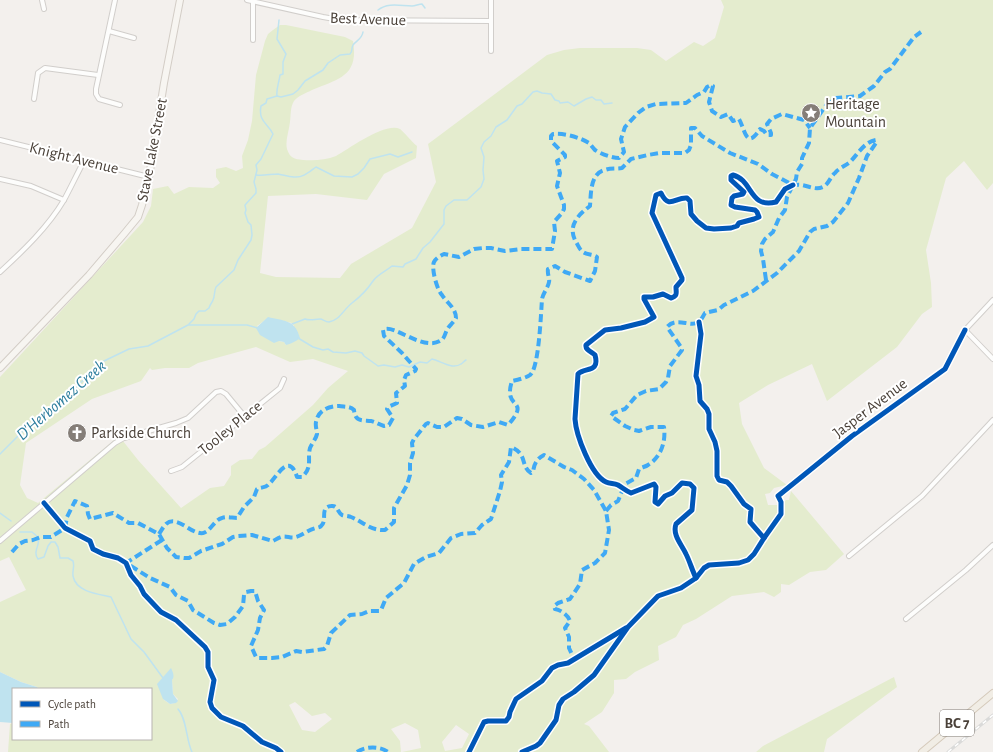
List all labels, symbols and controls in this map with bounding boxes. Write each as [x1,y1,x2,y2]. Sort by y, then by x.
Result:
street label: Best Avenue [330,10,406,28]
place label: Heritage Mountain [825,96,886,130]
street label: Stave Lake Street [134,97,170,203]
place icon: Heritage Mountain [800,102,822,124]
street label: Knight Avenue [28,139,120,177]
water label: D'Herbomez Creek [13,357,109,443]
street label: Jasper Avenue [830,375,910,441]
street label: Tooley Place [195,398,265,459]
church icon: Parkside Church [66,422,88,444]
place label: Parkside Church [91,425,191,441]
legend [12,688,152,740]
text: Cycle path [48,698,96,711]
road number: BC 7 [940,710,974,736]
text: Path [48,718,70,730]

